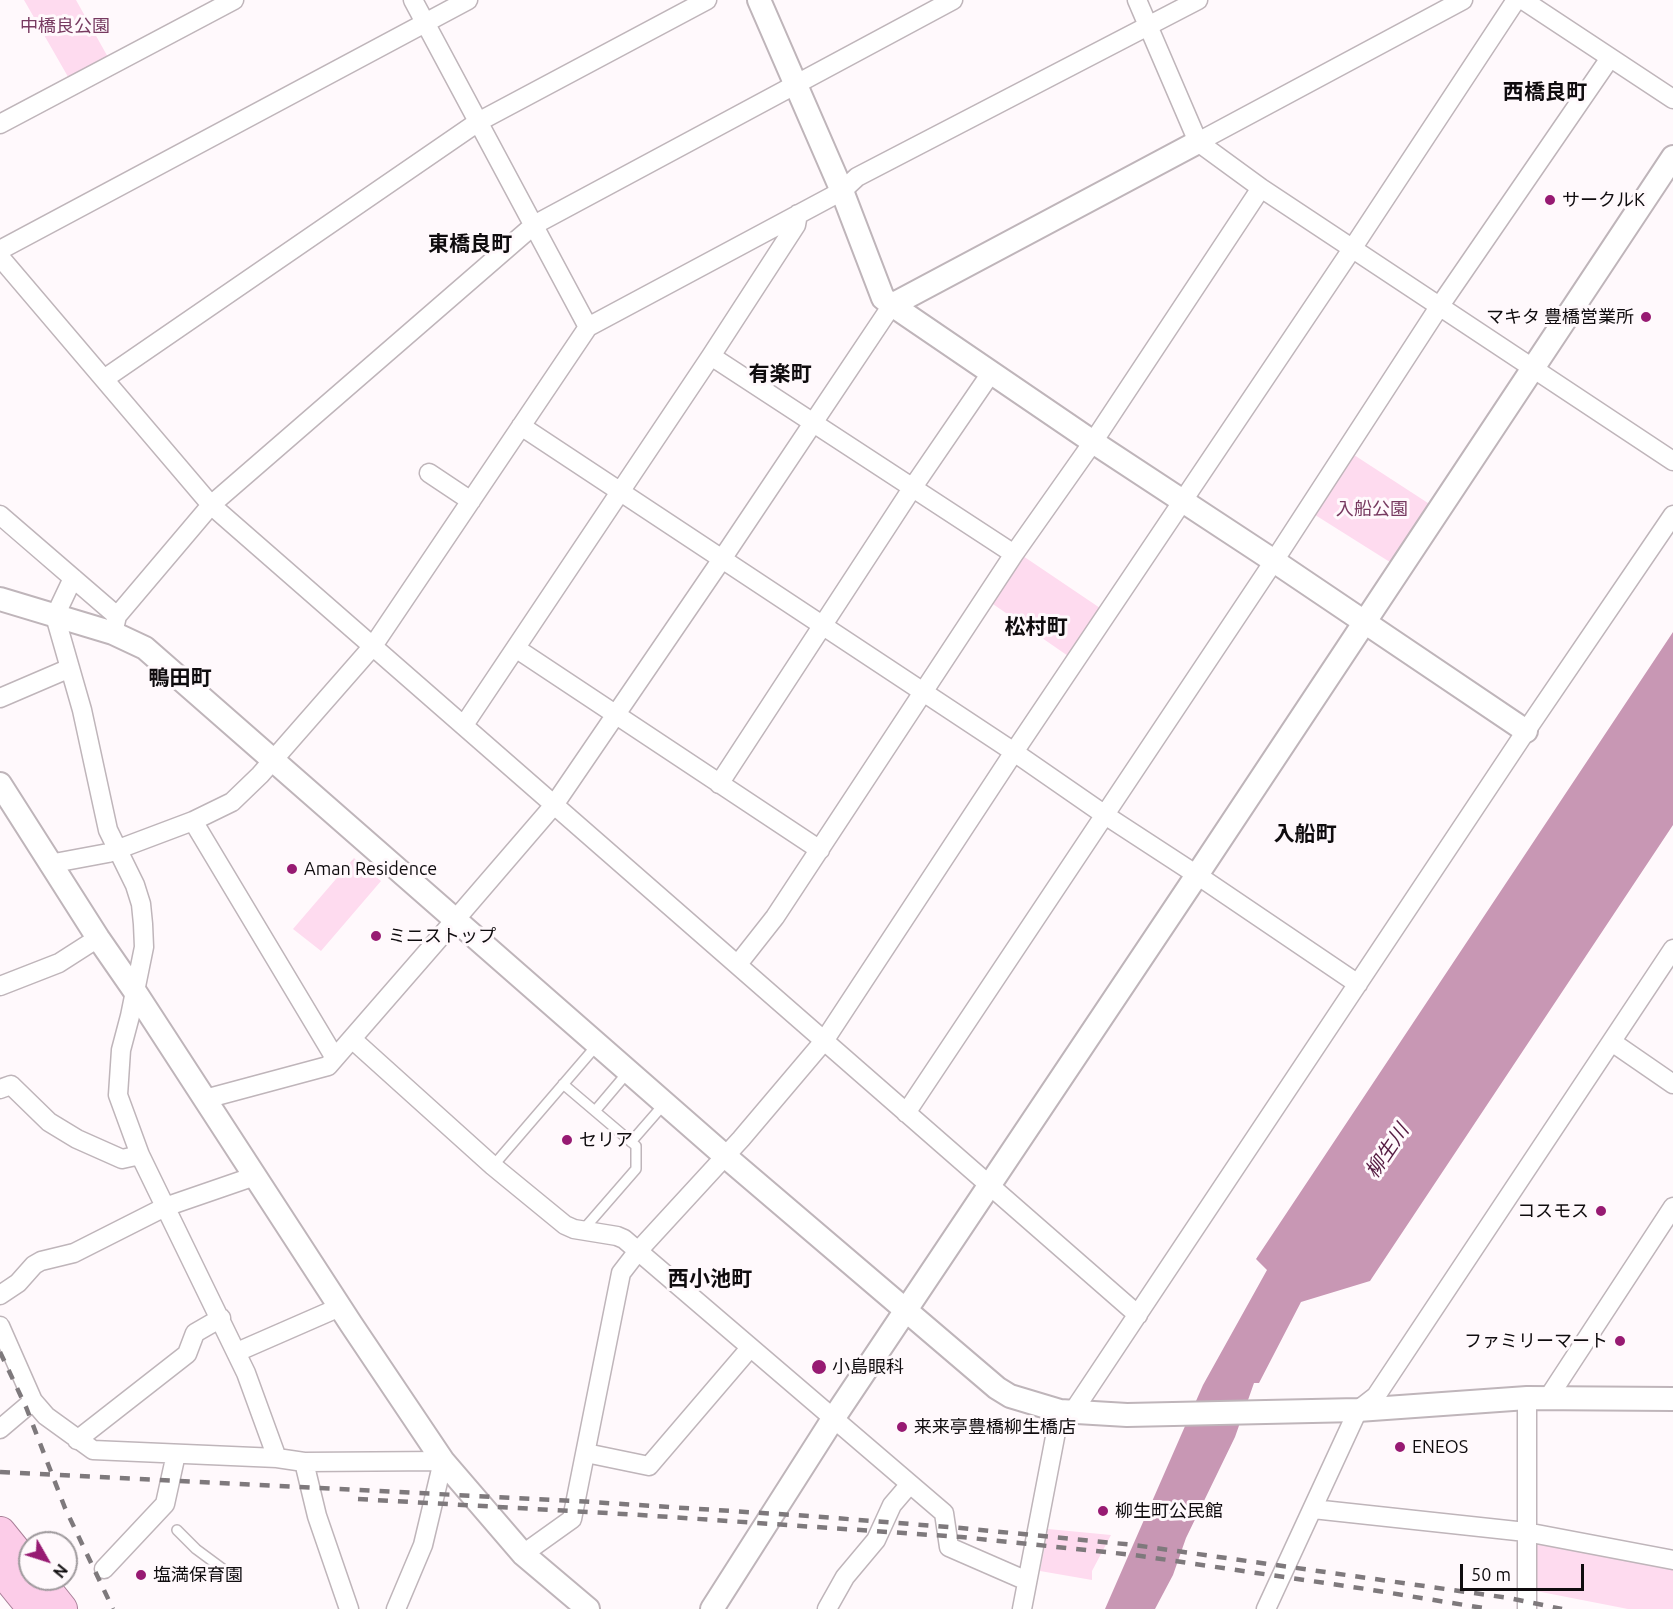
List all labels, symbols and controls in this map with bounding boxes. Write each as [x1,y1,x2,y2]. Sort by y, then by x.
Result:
park label: 中橋良公園 [20,15,110,37]
district label: 西橋良町 [1503,79,1587,105]
place label: サークルK [1562,189,1645,211]
marker: サークルK [1543,193,1557,207]
district label: 東橋良町 [428,231,512,257]
place label: マキタ 豊橋営業所 [1486,306,1634,328]
marker: マキタ 豊橋営業所 [1639,310,1653,324]
district label: 有楽町 [749,361,811,387]
park label: 入船公園 [1336,498,1408,520]
district label: 松村町 [1005,614,1067,640]
district label: 鴨田町 [149,665,211,691]
district label: 入船町 [1274,821,1336,847]
place label: Aman Residence [304,858,437,880]
marker: Aman Residence [285,862,299,876]
place label: ミニストップ [388,925,496,947]
marker: ミニストップ [369,929,383,943]
water label: 柳生川 [1360,1119,1414,1183]
place label: セリア [579,1129,633,1151]
marker: セリア [560,1133,574,1147]
place label: コスモス [1517,1200,1589,1222]
marker: コスモス [1594,1204,1608,1218]
district label: 西小池町 [668,1266,752,1292]
place label: ファミリーマート [1464,1330,1608,1352]
marker: ファミリーマート [1613,1334,1627,1348]
place label: 小島眼科 [832,1356,904,1378]
marker: 小島眼科 [810,1358,828,1376]
place label: 来来亭豊橋柳生橋店 [914,1416,1076,1438]
marker: 来来亭豊橋柳生橋店 [895,1420,909,1434]
place label: ENEOS [1412,1436,1468,1458]
marker: ENEOS [1393,1440,1407,1454]
place label: 柳生町公民館 [1115,1500,1223,1522]
marker: 柳生町公民館 [1096,1504,1110,1518]
north arrow [18,1531,78,1591]
scale bar [1463,1552,1588,1590]
text: N [50,1561,71,1581]
place label: 塩満保育園 [153,1564,243,1586]
text: 50 m [1471,1564,1511,1584]
marker: 塩満保育園 [134,1568,148,1582]

